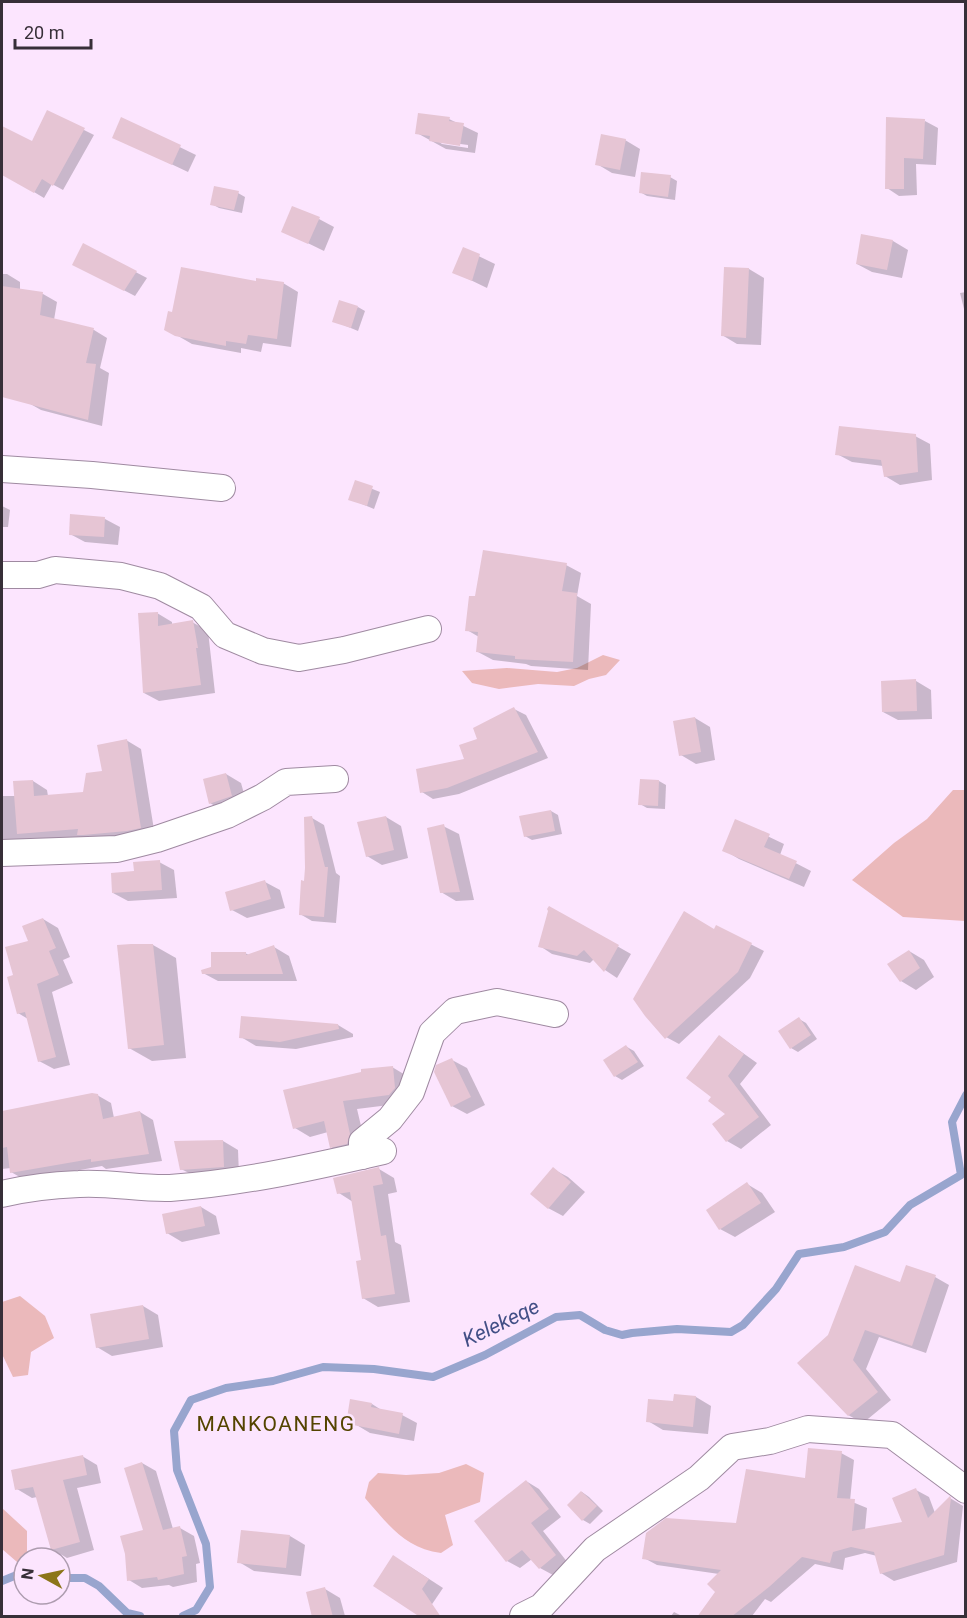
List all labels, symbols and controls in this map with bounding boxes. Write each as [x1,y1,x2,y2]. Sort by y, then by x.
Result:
scale bar [15,12,92,50]
text: 20 m [24,22,64,43]
water label: Kelekeqe [459,1294,543,1352]
district label: MANKOANENG [196,1412,356,1436]
north arrow [12,1546,72,1606]
text: N [17,1567,38,1581]

